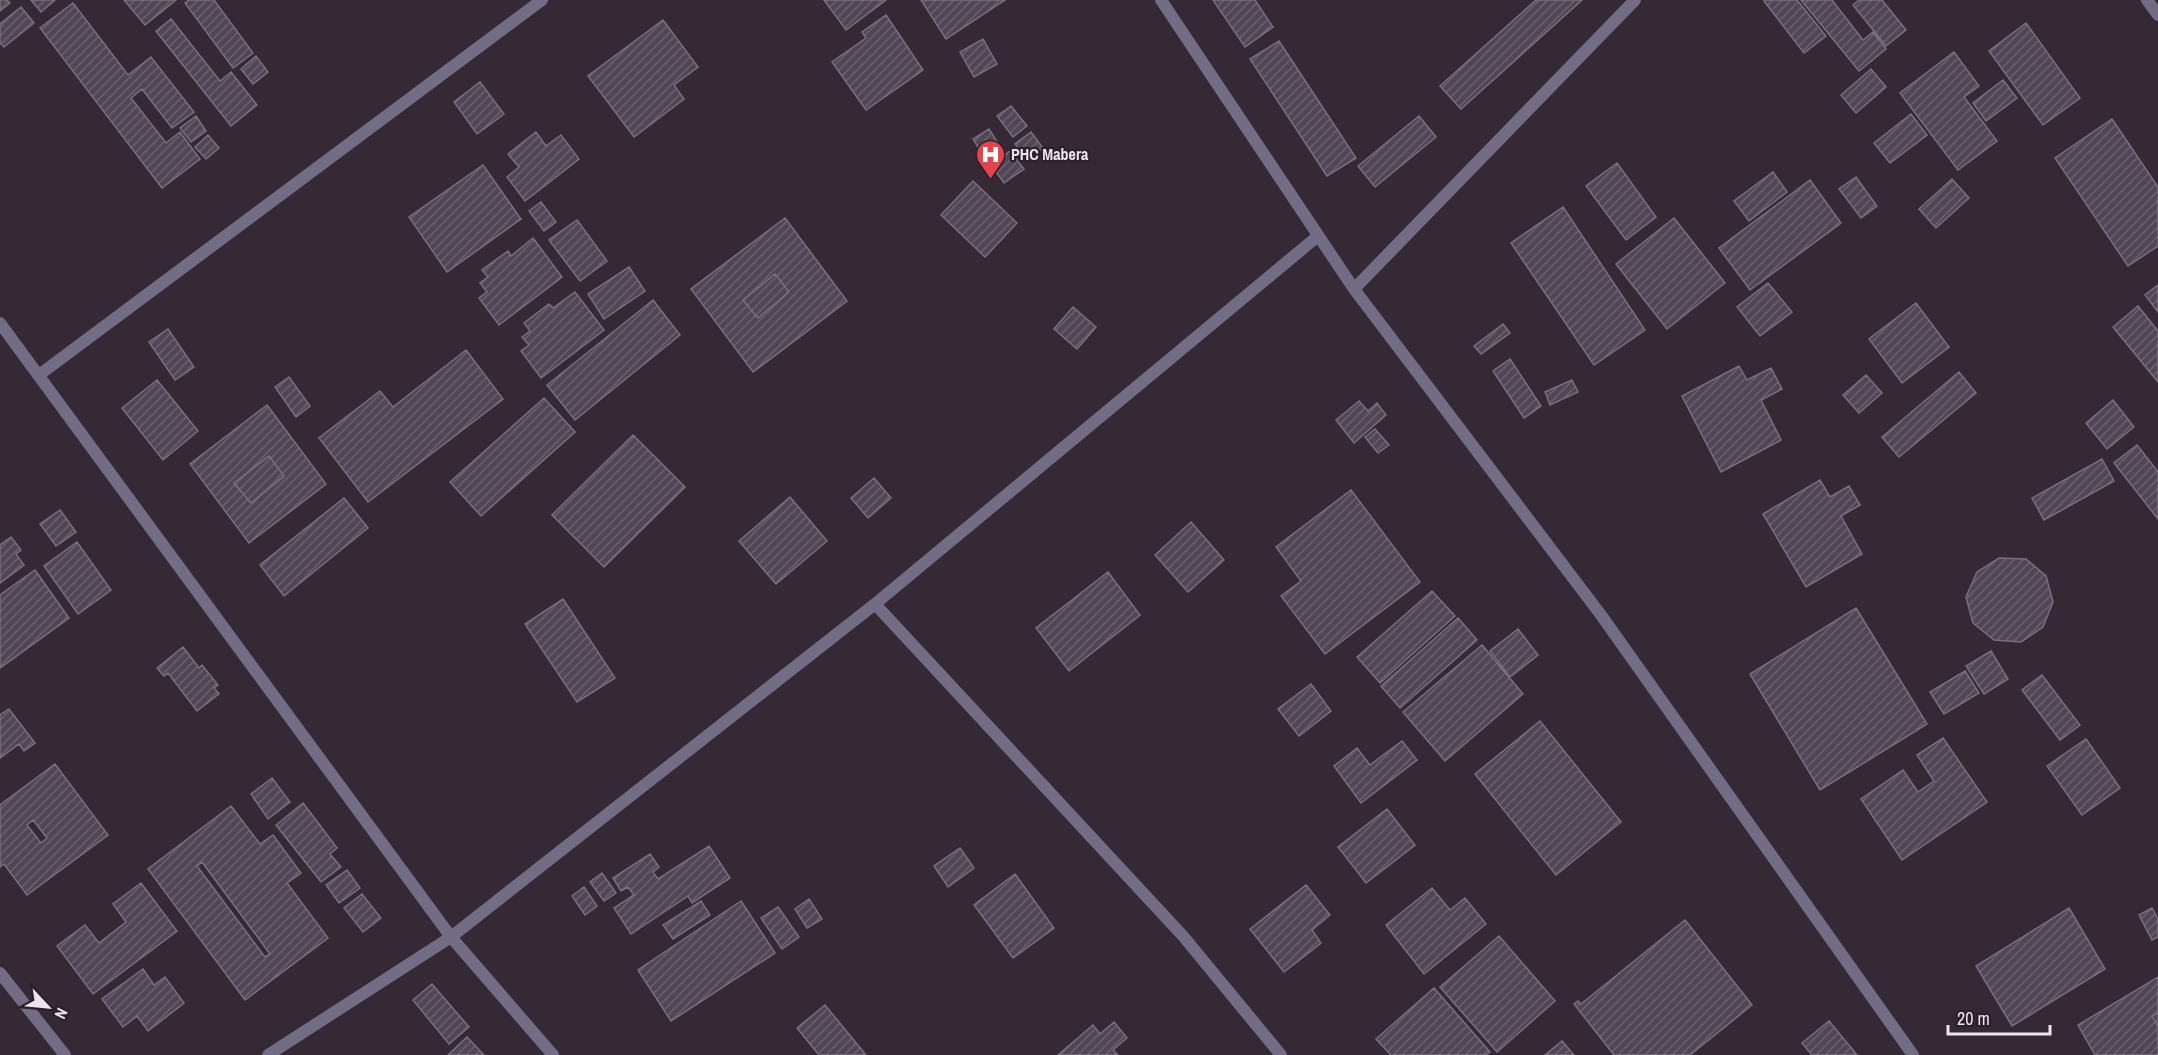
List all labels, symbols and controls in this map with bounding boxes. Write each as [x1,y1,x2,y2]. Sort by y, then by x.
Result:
hospital icon: PHC Mabera [974,138,1006,180]
place label: PHC Mabera [1011,143,1089,165]
north arrow [18,977,78,1037]
scale bar [1948,998,2050,1036]
text: N [50,1004,73,1023]
text: 20 m [1957,1006,1990,1031]

